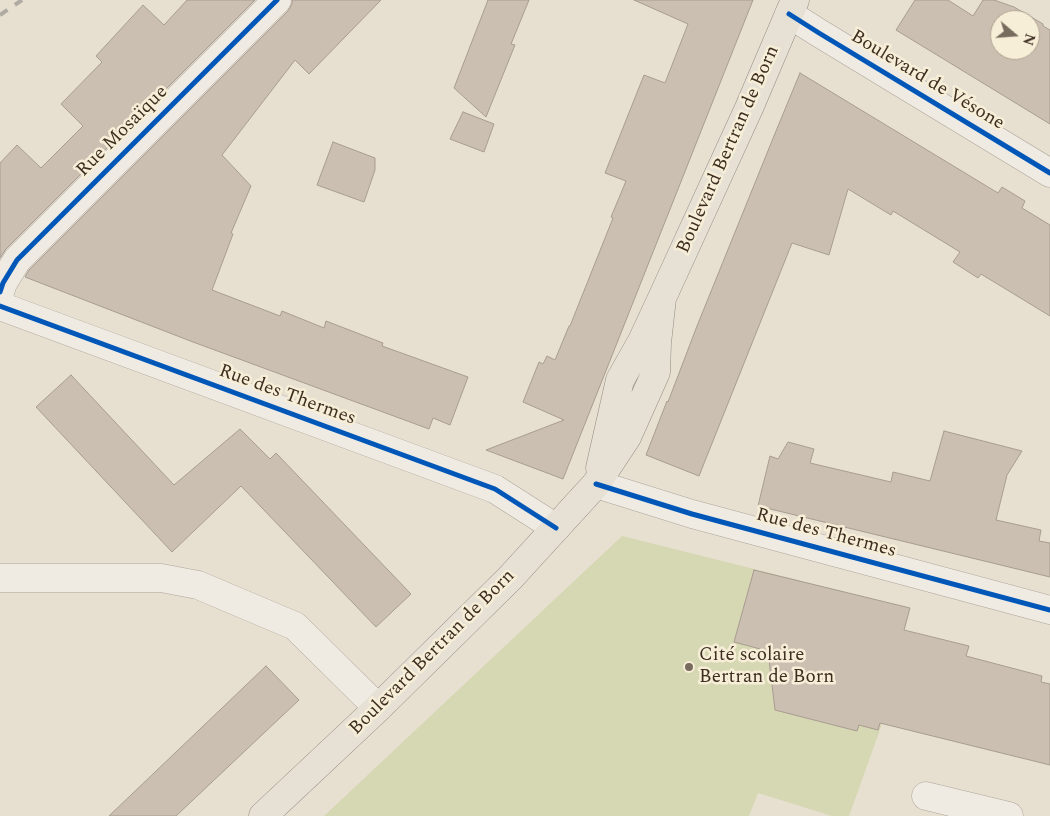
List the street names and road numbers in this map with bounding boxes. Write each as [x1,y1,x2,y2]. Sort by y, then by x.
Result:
street label: Boulevard de Vésone [846,26,1008,136]
street label: Boulevard Bertran de Born [673,43,785,257]
street label: Rue Mosaïque [73,82,173,182]
street label: Rue des Thermes [215,361,359,431]
street label: Rue des Thermes [753,504,899,564]
street label: Boulevard Bertran de Born [345,565,521,741]

